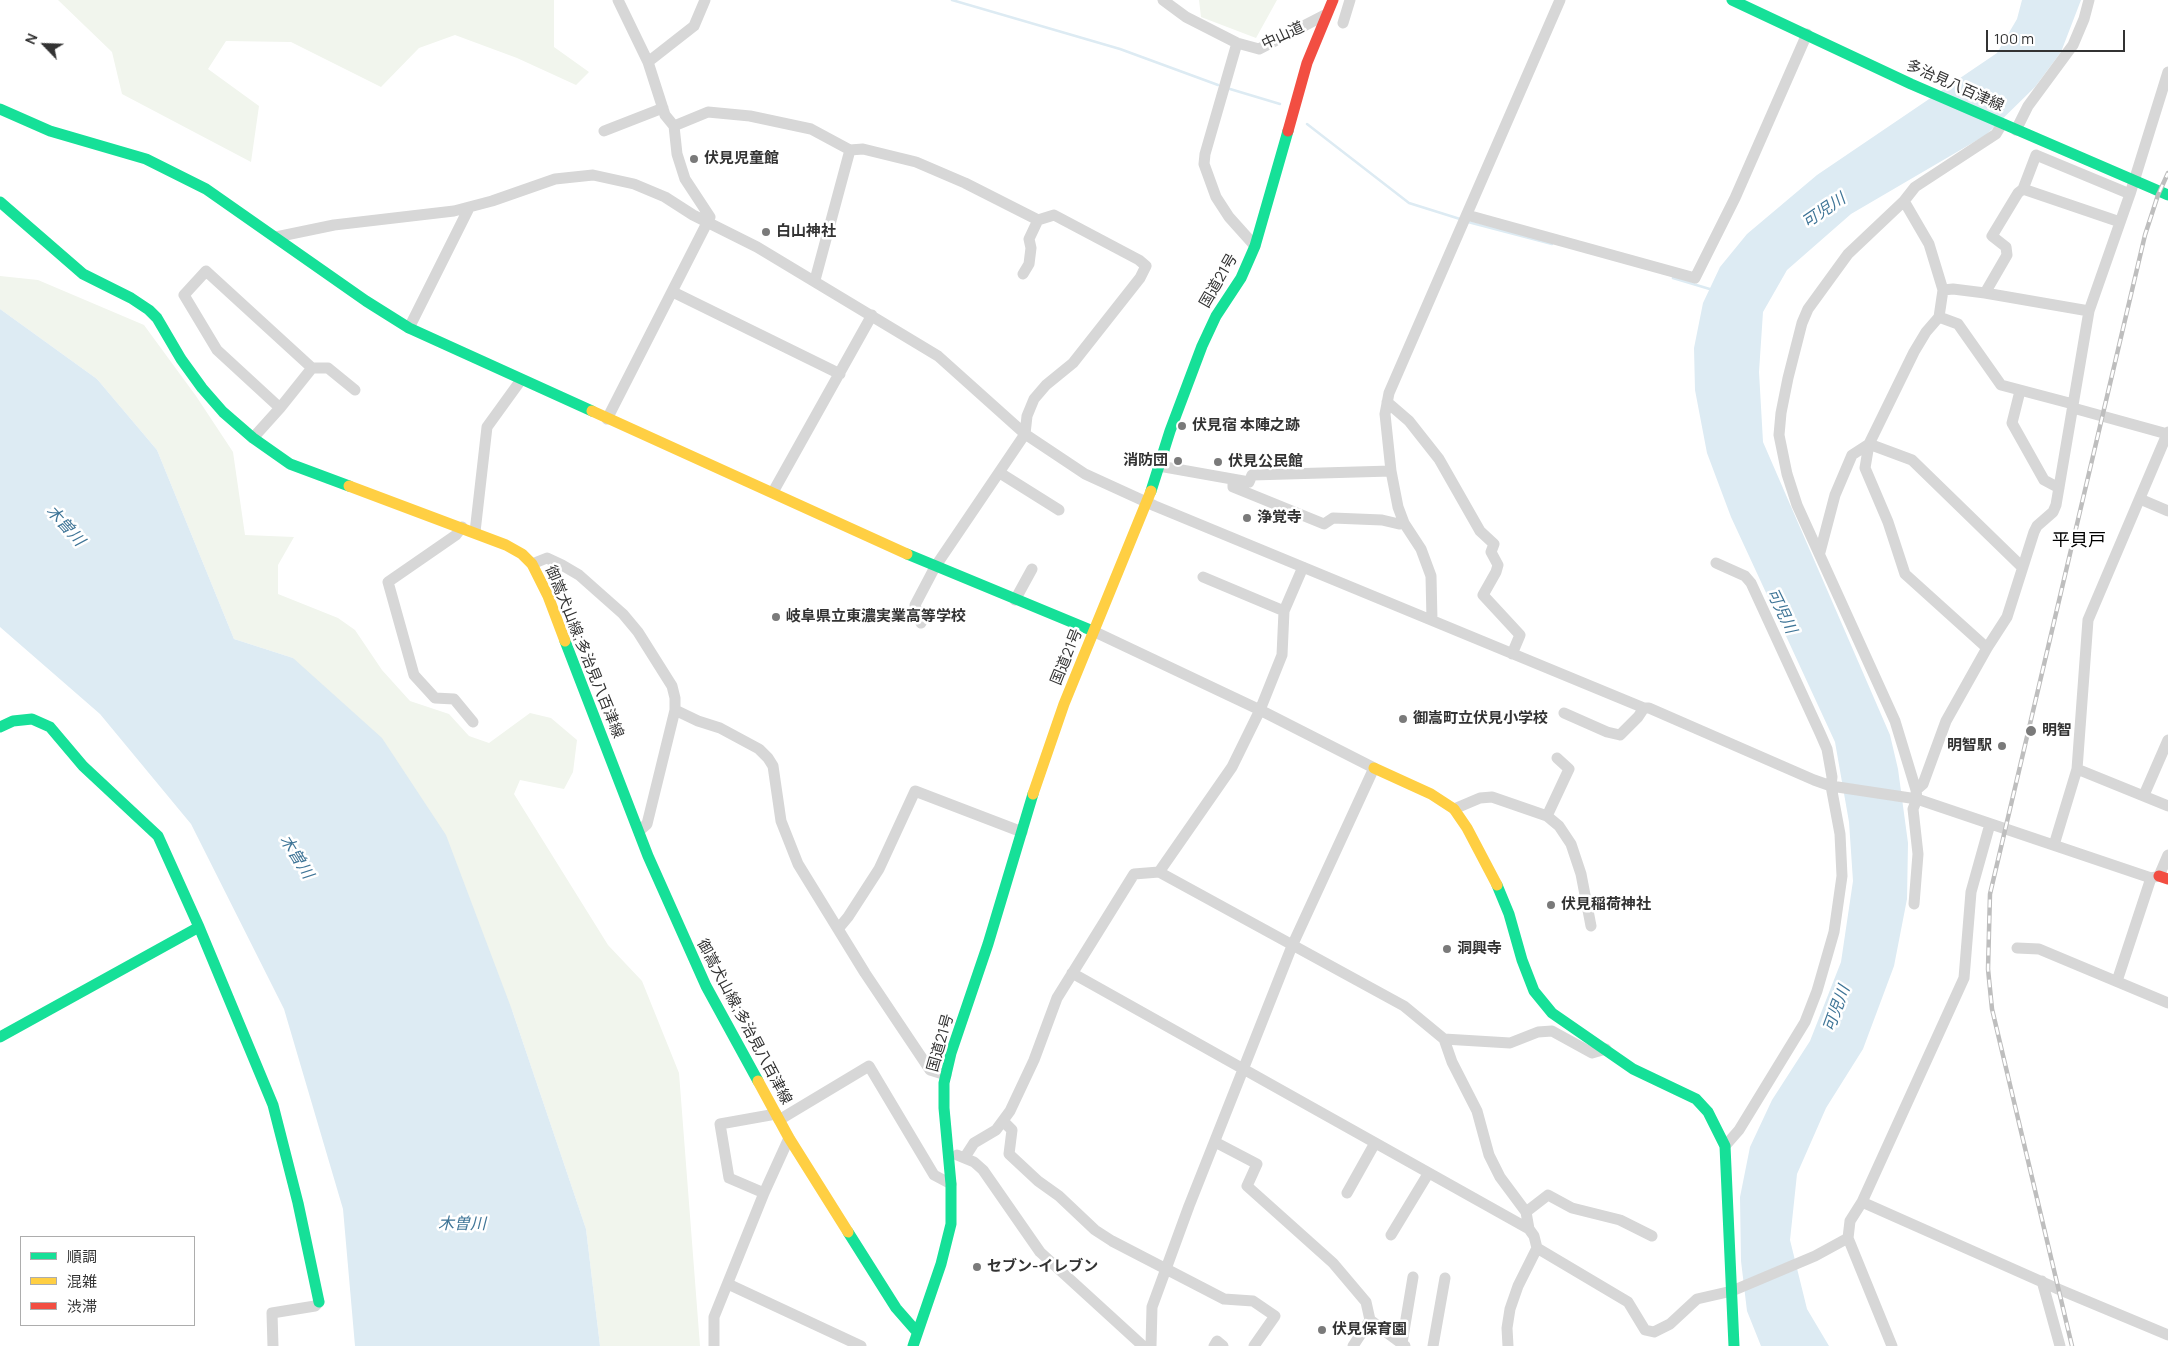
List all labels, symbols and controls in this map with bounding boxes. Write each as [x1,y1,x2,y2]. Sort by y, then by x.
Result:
street label: 中山道 [1259,18,1307,54]
north arrow [20,20,70,70]
scale bar [1988,20,2127,52]
text: 100 m [1994,28,2034,49]
text: N [20,30,42,47]
street label: 多治見八百津線 [1903,56,2007,116]
place label: 伏見児童館 [704,150,779,168]
marker: 伏見児童館 [688,153,700,165]
water label: 可児川 [1799,190,1849,232]
place label: 白山神社 [776,223,836,241]
marker: 白山神社 [760,226,772,238]
street label: 国道21号 [1196,251,1242,311]
place label: 伏見宿 本陣之跡 [1192,417,1300,435]
marker: 伏見宿 本陣之跡 [1176,420,1188,432]
place label: 消防団 [1123,452,1168,470]
place label: 伏見公民館 [1228,453,1303,471]
marker: 消防団 [1172,455,1184,467]
marker: 伏見公民館 [1212,456,1224,468]
water label: 木曽川 [42,502,88,550]
place label: 浄覚寺 [1257,509,1302,527]
marker: 浄覚寺 [1241,512,1253,524]
district label: 平貝戸 [2052,530,2106,552]
street label: 御嵩犬山線;多治見八百津線 [541,563,627,741]
water label: 可児川 [1762,585,1800,637]
place label: 岐阜県立東濃実業高等学校 [786,608,966,626]
marker: 岐阜県立東濃実業高等学校 [770,611,782,623]
street label: 国道21号 [1048,626,1086,688]
place label: 御嵩町立伏見小学校 [1413,710,1548,728]
marker: 御嵩町立伏見小学校 [1397,713,1409,725]
place label: 明智 [2042,722,2072,740]
marker: 明智 [2024,724,2038,738]
place label: 明智駅 [1947,737,1992,755]
marker: 明智駅 [1996,740,2008,752]
water label: 木曽川 [275,832,317,882]
place label: 伏見稲荷神社 [1561,896,1651,914]
marker: 伏見稲荷神社 [1545,899,1557,911]
street label: 御嵩犬山線;多治見八百津線 [693,936,795,1108]
place label: 洞興寺 [1457,940,1502,958]
marker: 洞興寺 [1441,943,1453,955]
water label: 可児川 [1820,983,1854,1035]
street label: 国道21号 [924,1012,958,1074]
water label: 木曽川 [438,1215,486,1235]
legend [20,1236,195,1326]
text: 順調 [67,1246,97,1267]
place label: セブン-イレブン [987,1258,1098,1276]
marker: セブン-イレブン [971,1261,983,1273]
text: 混雑 [67,1271,97,1292]
text: 渋滞 [67,1296,97,1317]
place label: 伏見保育園 [1332,1321,1407,1339]
marker: 伏見保育園 [1316,1324,1328,1336]

